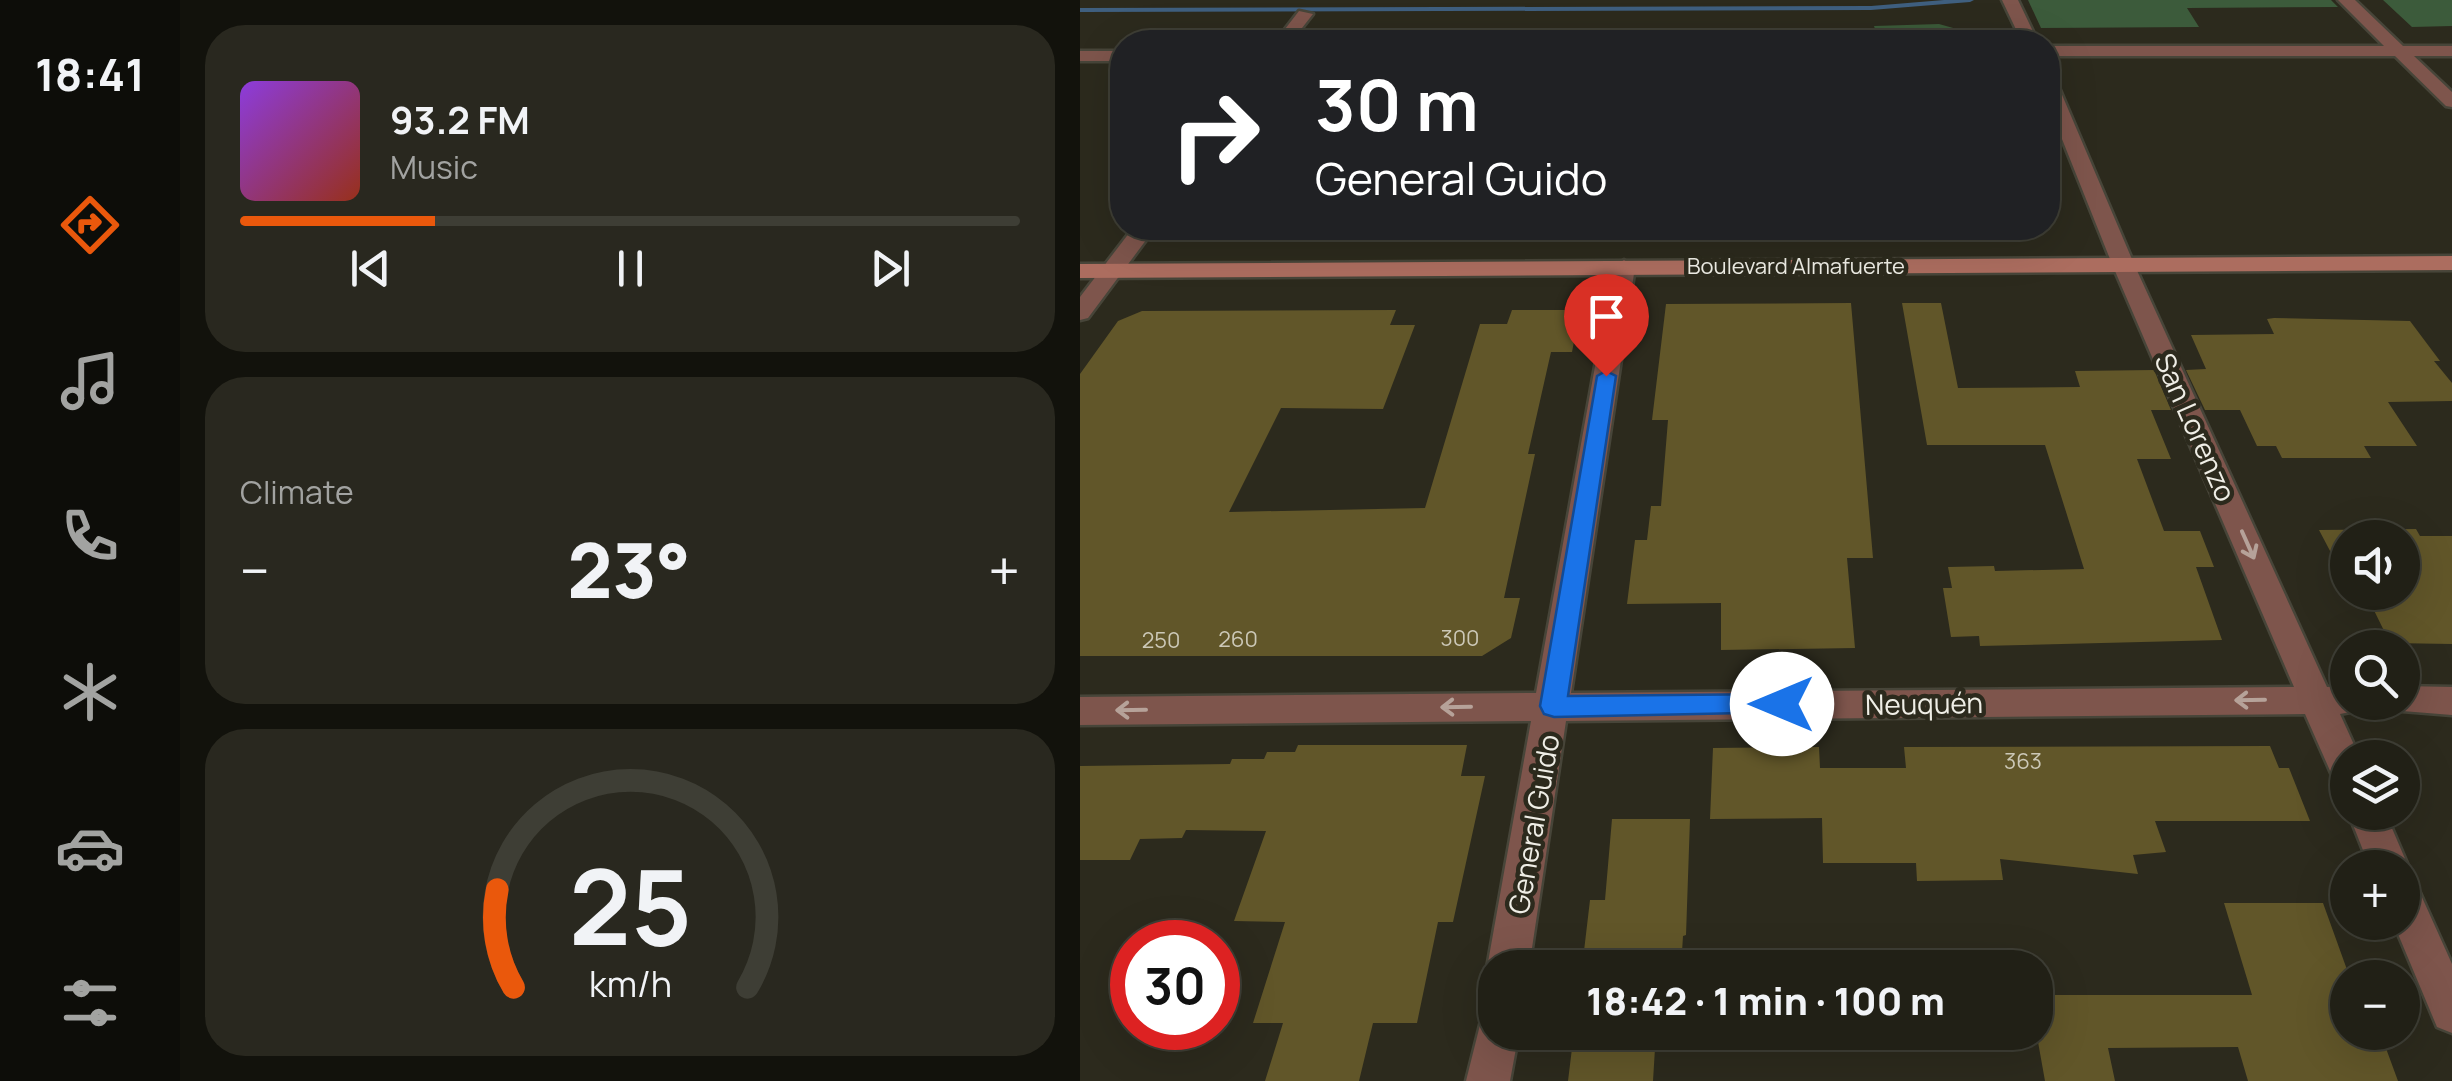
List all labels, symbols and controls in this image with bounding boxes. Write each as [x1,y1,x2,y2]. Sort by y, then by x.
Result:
text: 18:41 [35,43,145,105]
text: 30 m [1315,56,1479,152]
icon: right [1150,70,1280,200]
text: 93.2 FM [390,93,530,145]
text: Music [390,145,478,189]
text: General Guido [1315,147,1607,209]
icon: directions [55,190,125,260]
icon: previous [343,241,398,296]
icon: pause [603,241,658,296]
icon: next [863,241,918,296]
street label: Boulevard Almafuerte [1687,251,1905,281]
pin [1564,274,1649,377]
icon: arrive [1579,289,1634,344]
icon: music [55,346,125,416]
street label: San Lorenzo [2146,347,2246,507]
text: Climate [240,470,354,514]
icon: phone [55,501,125,571]
text: 23° [567,518,691,621]
map controls [2330,520,2420,1050]
button: sound [2330,520,2420,610]
one-way arrow [2240,529,2258,560]
text: − [240,532,270,608]
text: + [988,532,1020,608]
house number: 300 [1440,623,1480,653]
house number: 260 [1218,624,1258,654]
house number: 250 [1142,625,1180,655]
button: search [2330,630,2420,720]
position arrow [1730,652,1834,756]
icon: climate [55,657,125,727]
street label: Neuquén [1865,683,1983,723]
one-way arrow [2235,690,2268,710]
one-way arrow [1440,698,1472,717]
one-way arrow [1115,701,1147,720]
street label: General Guido [1498,731,1568,917]
button: layers [2330,740,2420,830]
house number: 363 [2004,746,2042,776]
icon: car [55,813,125,883]
text: 25 [569,834,691,976]
button: + [2330,850,2420,940]
speed limit sign: 30 [1110,920,1240,1050]
text: km/h [588,959,672,1008]
button: − [2330,960,2420,1050]
icon: filters [55,968,125,1038]
text: 18:42 · 1 min · 100 m [1586,974,1945,1026]

